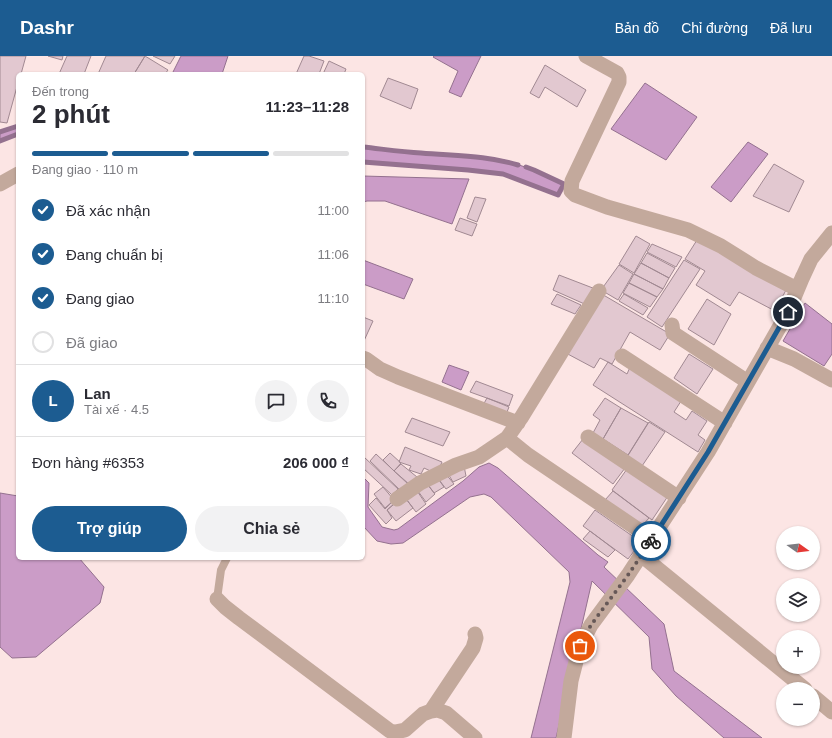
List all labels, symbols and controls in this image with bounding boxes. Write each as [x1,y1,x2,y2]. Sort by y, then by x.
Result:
text: Dashr [20,17,74,38]
text: Bản đồ [615,20,659,36]
text: Chỉ đường [681,20,748,36]
text: Đã lưu [770,20,812,36]
text: Đến trong [32,84,89,99]
text: 11:23–11:28 [266,98,349,115]
text: 2 phút [32,99,110,129]
text: Đang giao · 110 m [32,162,138,177]
icon: check [32,199,54,221]
text: Đã xác nhận [66,202,150,219]
text: 11:00 [317,203,349,218]
icon: check [32,243,54,265]
text: Đang chuẩn bị [66,246,163,263]
text: 11:06 [317,247,349,262]
icon: check [32,287,54,309]
text: Đang giao [66,290,134,307]
text: 11:10 [317,291,349,306]
pin [771,295,805,329]
icon: home [777,301,799,323]
text: Đã giao [66,334,118,351]
button: chat [255,380,297,422]
button: phone [307,380,349,422]
text: Lan [84,385,111,402]
text: L [48,392,58,409]
text: Tài xế · 4.5 [84,402,149,417]
text: Đơn hàng #6353 [32,454,144,471]
text: 206 000 ₫ [283,454,349,471]
button: Trợ giúp [32,506,187,552]
button: Chia sẻ [195,506,349,552]
courier [631,521,671,561]
north arrow [776,526,820,570]
map controls [776,526,820,726]
icon: bike [640,530,662,552]
button: layers [776,578,820,622]
pin [563,629,597,663]
button: + [776,630,820,674]
icon: bag [569,635,591,657]
button: − [776,682,820,726]

